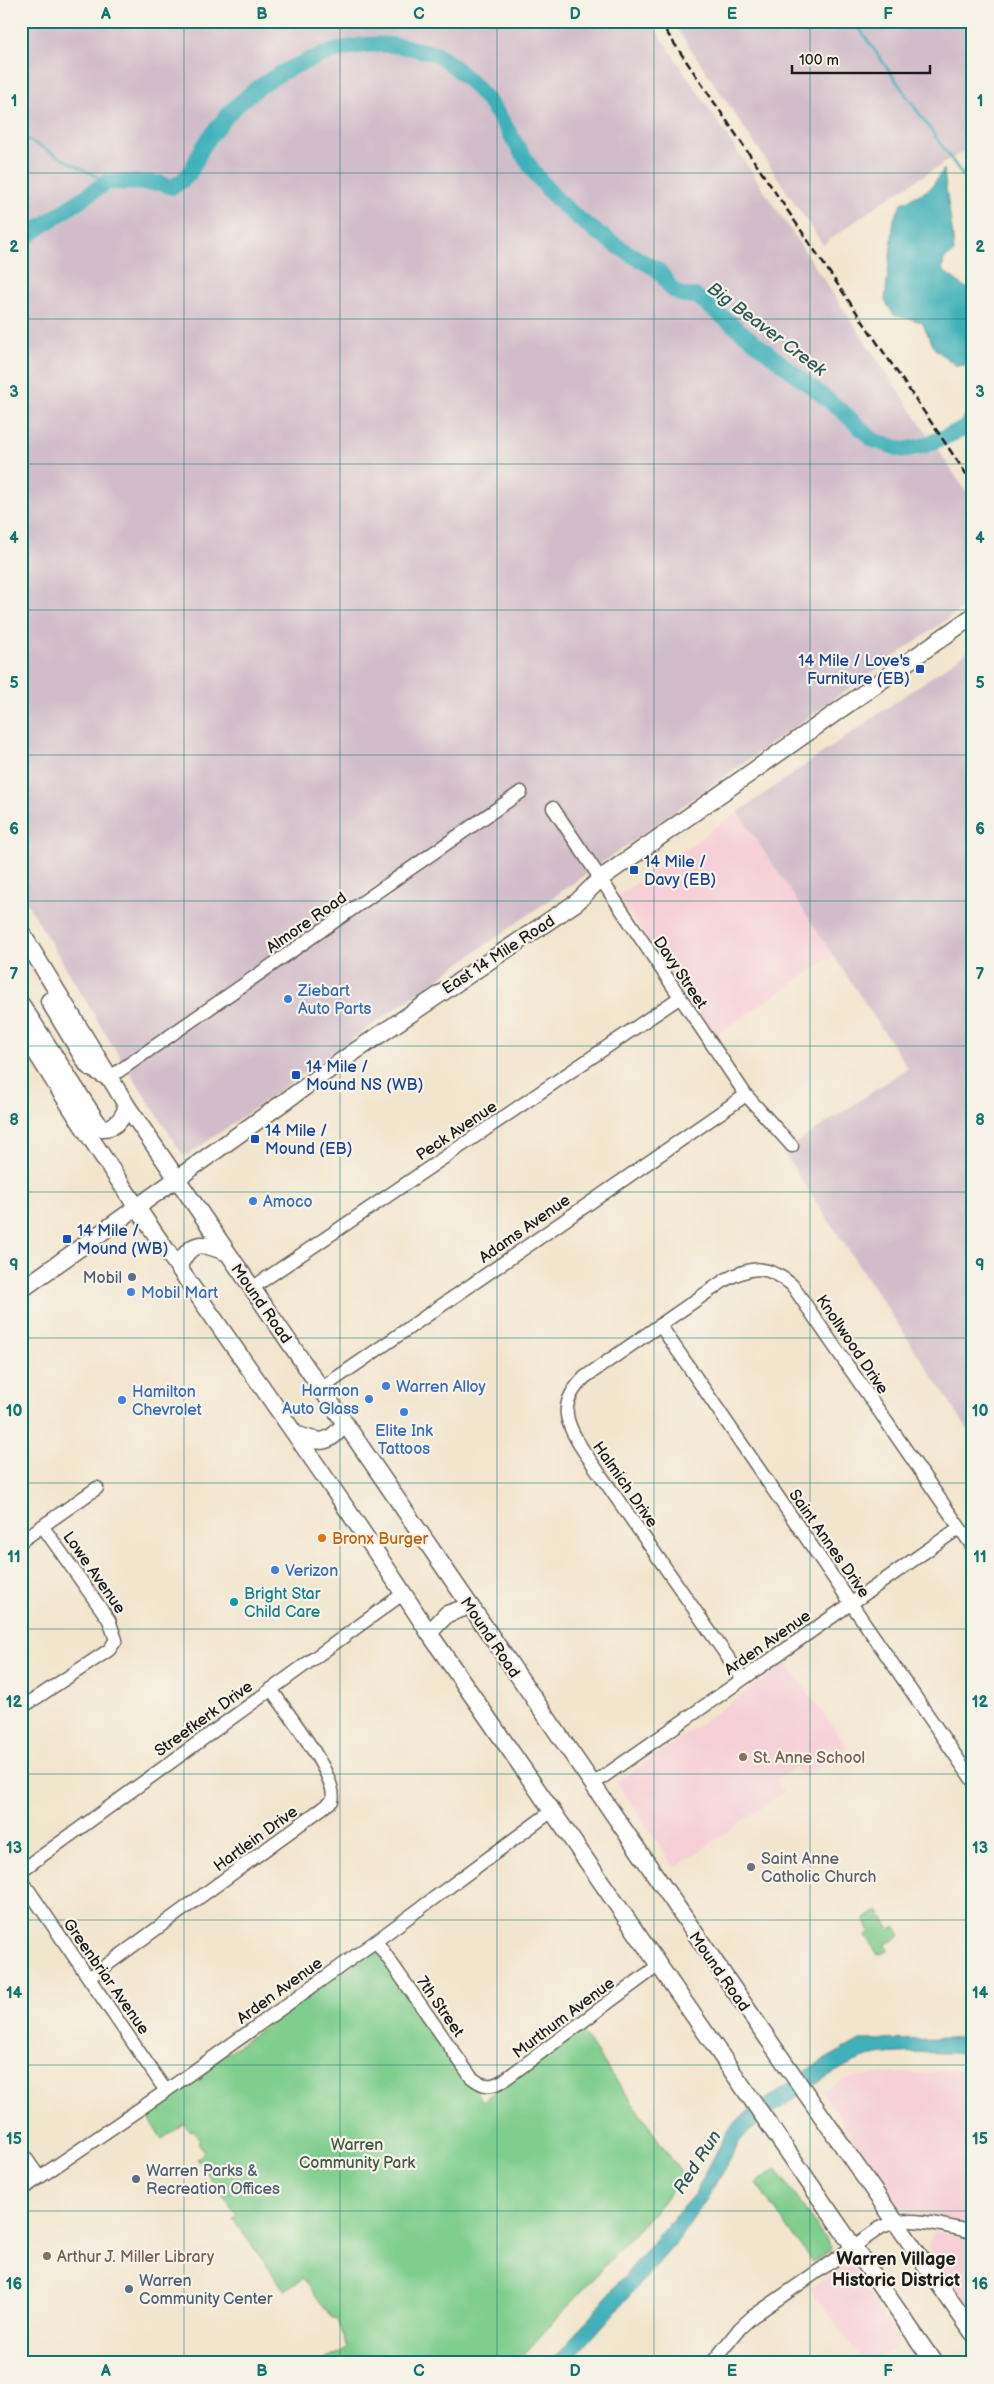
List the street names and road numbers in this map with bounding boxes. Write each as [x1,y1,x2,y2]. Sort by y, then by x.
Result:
street label: Almore Road [263,889,351,958]
street label: East 14 Mile Road [439,912,559,999]
street label: Davy Street [649,933,711,1012]
street label: Peck Avenue [413,1097,501,1165]
street label: Adams Avenue [476,1191,574,1268]
street label: Mound Road [226,1260,295,1347]
street label: Knollwood Drive [812,1292,892,1398]
street label: Halmich Drive [588,1438,662,1532]
street label: Saint Annes Drive [784,1486,874,1602]
street label: Lowe Avenue [59,1528,129,1618]
street label: Mound Road [456,1594,524,1682]
street label: Arden Avenue [721,1606,815,1680]
street label: Streefkerk Drive [151,1677,257,1761]
street label: Hartlein Drive [210,1802,302,1876]
street label: Greenbriar Avenue [59,1915,153,2039]
street label: Mound Road [684,1928,753,2015]
street label: Arden Avenue [233,1954,327,2029]
street label: 7th Street [412,1973,468,2041]
street label: Murthum Avenue [509,1973,619,2063]

